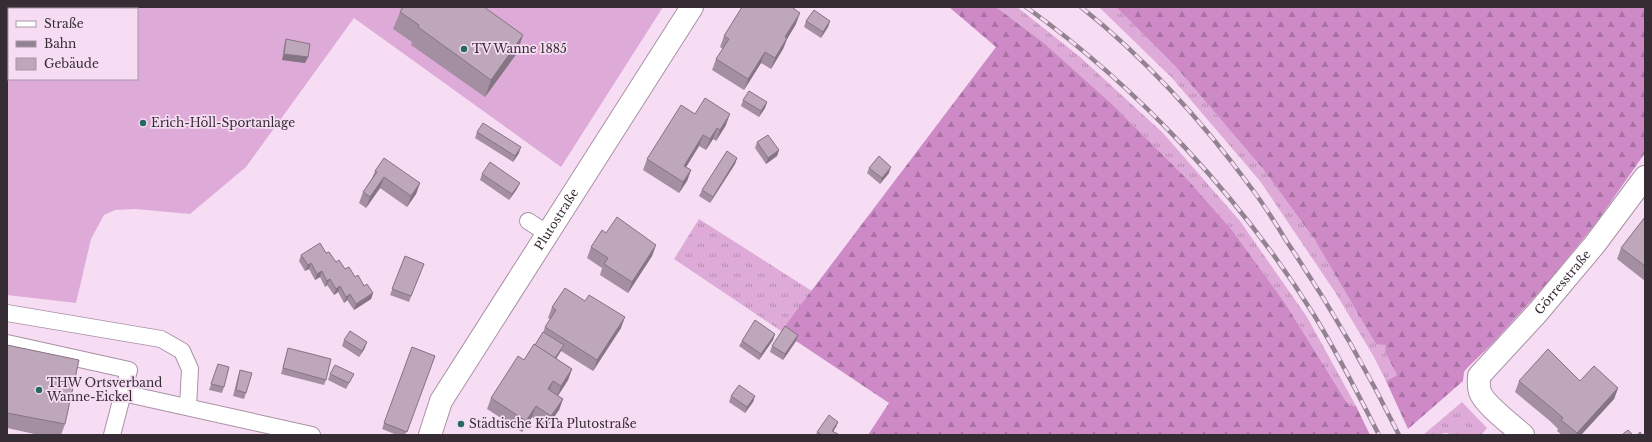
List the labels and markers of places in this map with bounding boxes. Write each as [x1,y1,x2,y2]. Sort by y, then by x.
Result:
place label: TV Wanne 1885 [472,41,567,56]
marker: TV Wanne 1885 [459,44,469,54]
place label: Erich-Höll-Sportanlage [151,115,295,130]
marker: Erich-Höll-Sportanlage [138,118,148,128]
place label: THW Ortsverband Wanne-Eickel [46,375,162,404]
marker: THW Ortsverband Wanne-Eickel [34,385,44,395]
place label: Städtische KiTa Plutostraße [469,416,637,431]
marker: Städtische KiTa Plutostraße [456,419,466,429]

